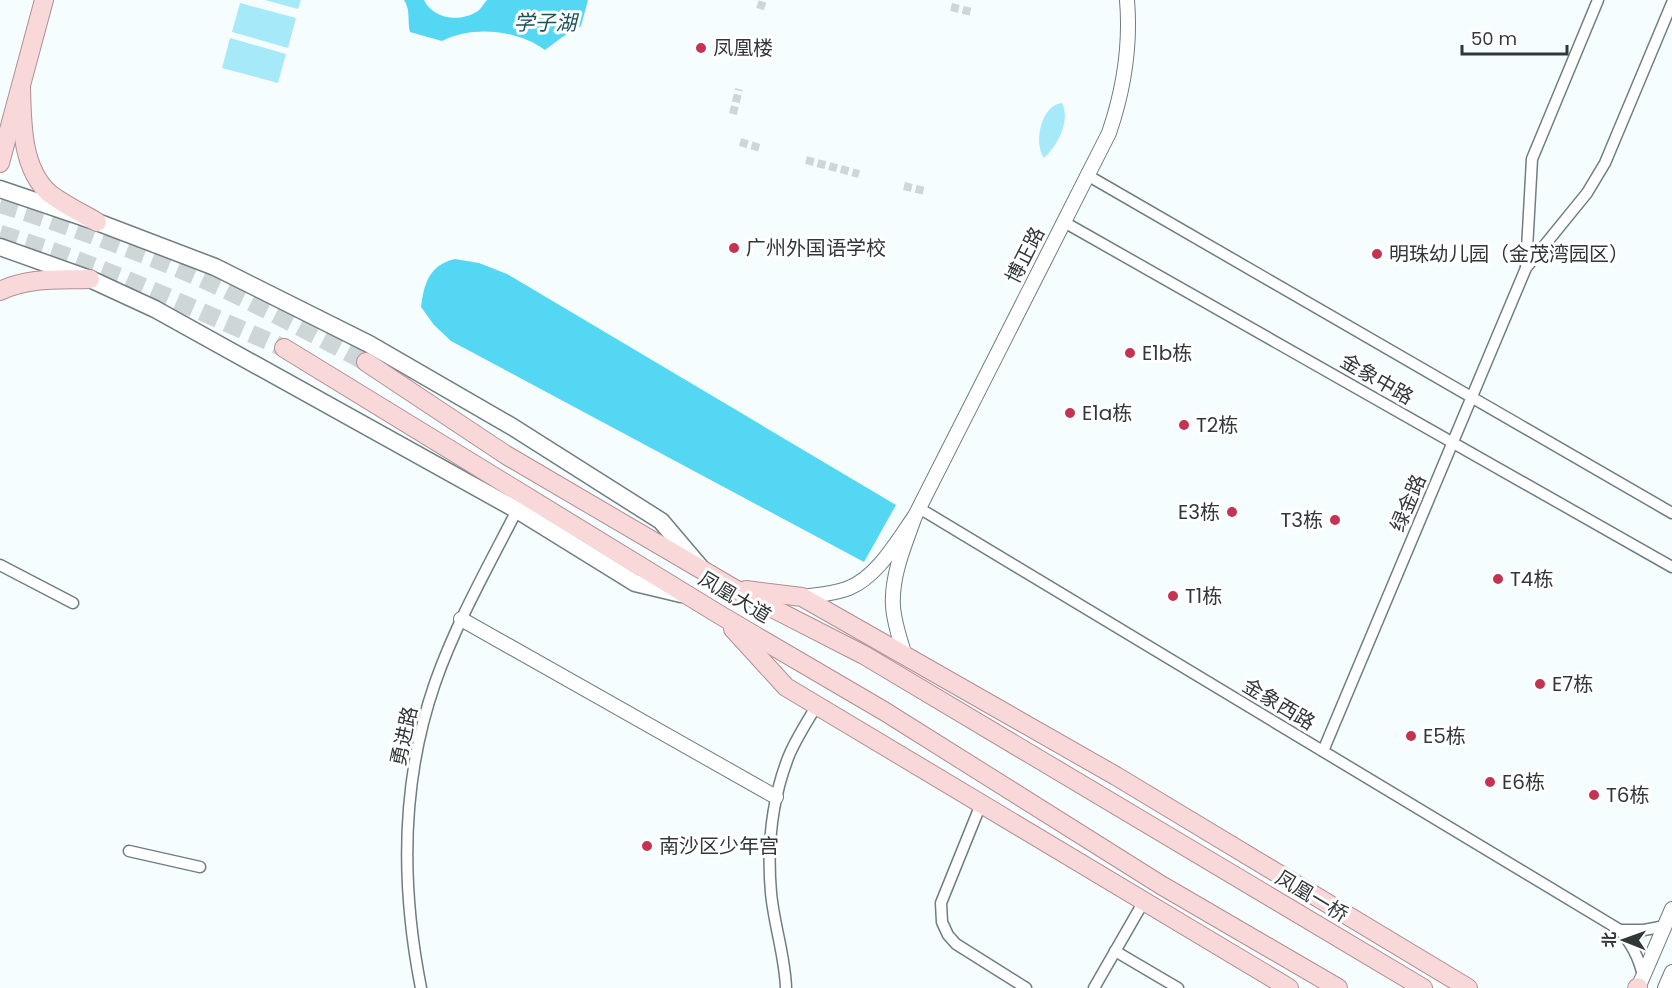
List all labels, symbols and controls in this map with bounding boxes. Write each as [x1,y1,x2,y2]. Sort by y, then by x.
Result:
water label: 学子湖 [514,8,579,37]
scale bar [1462,18,1567,56]
text: 50 m [1471,26,1517,51]
place label: 凤凰楼 [713,34,773,62]
marker: 凤凰楼 [694,41,708,55]
street label: 博正路 [999,222,1051,288]
place label: 广州外国语学校 [746,234,886,262]
place label: 明珠幼儿园（金茂湾园区） [1389,240,1629,268]
marker: 广州外国语学校 [727,241,741,255]
marker: 明珠幼儿园（金茂湾园区） [1370,247,1384,261]
place label: E1b栋 [1142,339,1192,367]
marker: E1b栋 [1123,346,1137,360]
street label: 金象中路 [1335,347,1419,411]
place label: E1a栋 [1082,399,1132,427]
marker: E1a栋 [1063,406,1077,420]
place label: T2栋 [1196,411,1238,439]
marker: T2栋 [1177,418,1191,432]
street label: 绿金路 [1383,470,1433,536]
place label: E3栋 [1178,498,1220,526]
marker: E3栋 [1225,505,1239,519]
place label: T3栋 [1280,506,1323,534]
marker: T3栋 [1328,513,1342,527]
street label: 凤凰大道 [694,564,776,630]
place label: T4栋 [1510,565,1553,593]
marker: T4栋 [1491,572,1505,586]
place label: T1栋 [1185,582,1222,610]
marker: T1栋 [1166,589,1180,603]
place label: E7栋 [1552,670,1593,698]
street label: 金象西路 [1238,671,1320,737]
marker: E7栋 [1533,677,1547,691]
street label: 勇进路 [384,704,424,768]
place label: E5栋 [1423,722,1466,750]
marker: E5栋 [1404,729,1418,743]
place label: E6栋 [1502,768,1545,796]
marker: E6栋 [1483,775,1497,789]
place label: T6栋 [1606,781,1650,809]
marker: T6栋 [1587,788,1601,802]
place label: 南沙区少年宫 [659,832,779,860]
marker: 南沙区少年宫 [640,839,654,853]
street label: 凤凰一桥 [1271,863,1353,929]
north arrow [1594,910,1654,970]
text: 北 [1598,932,1621,948]

